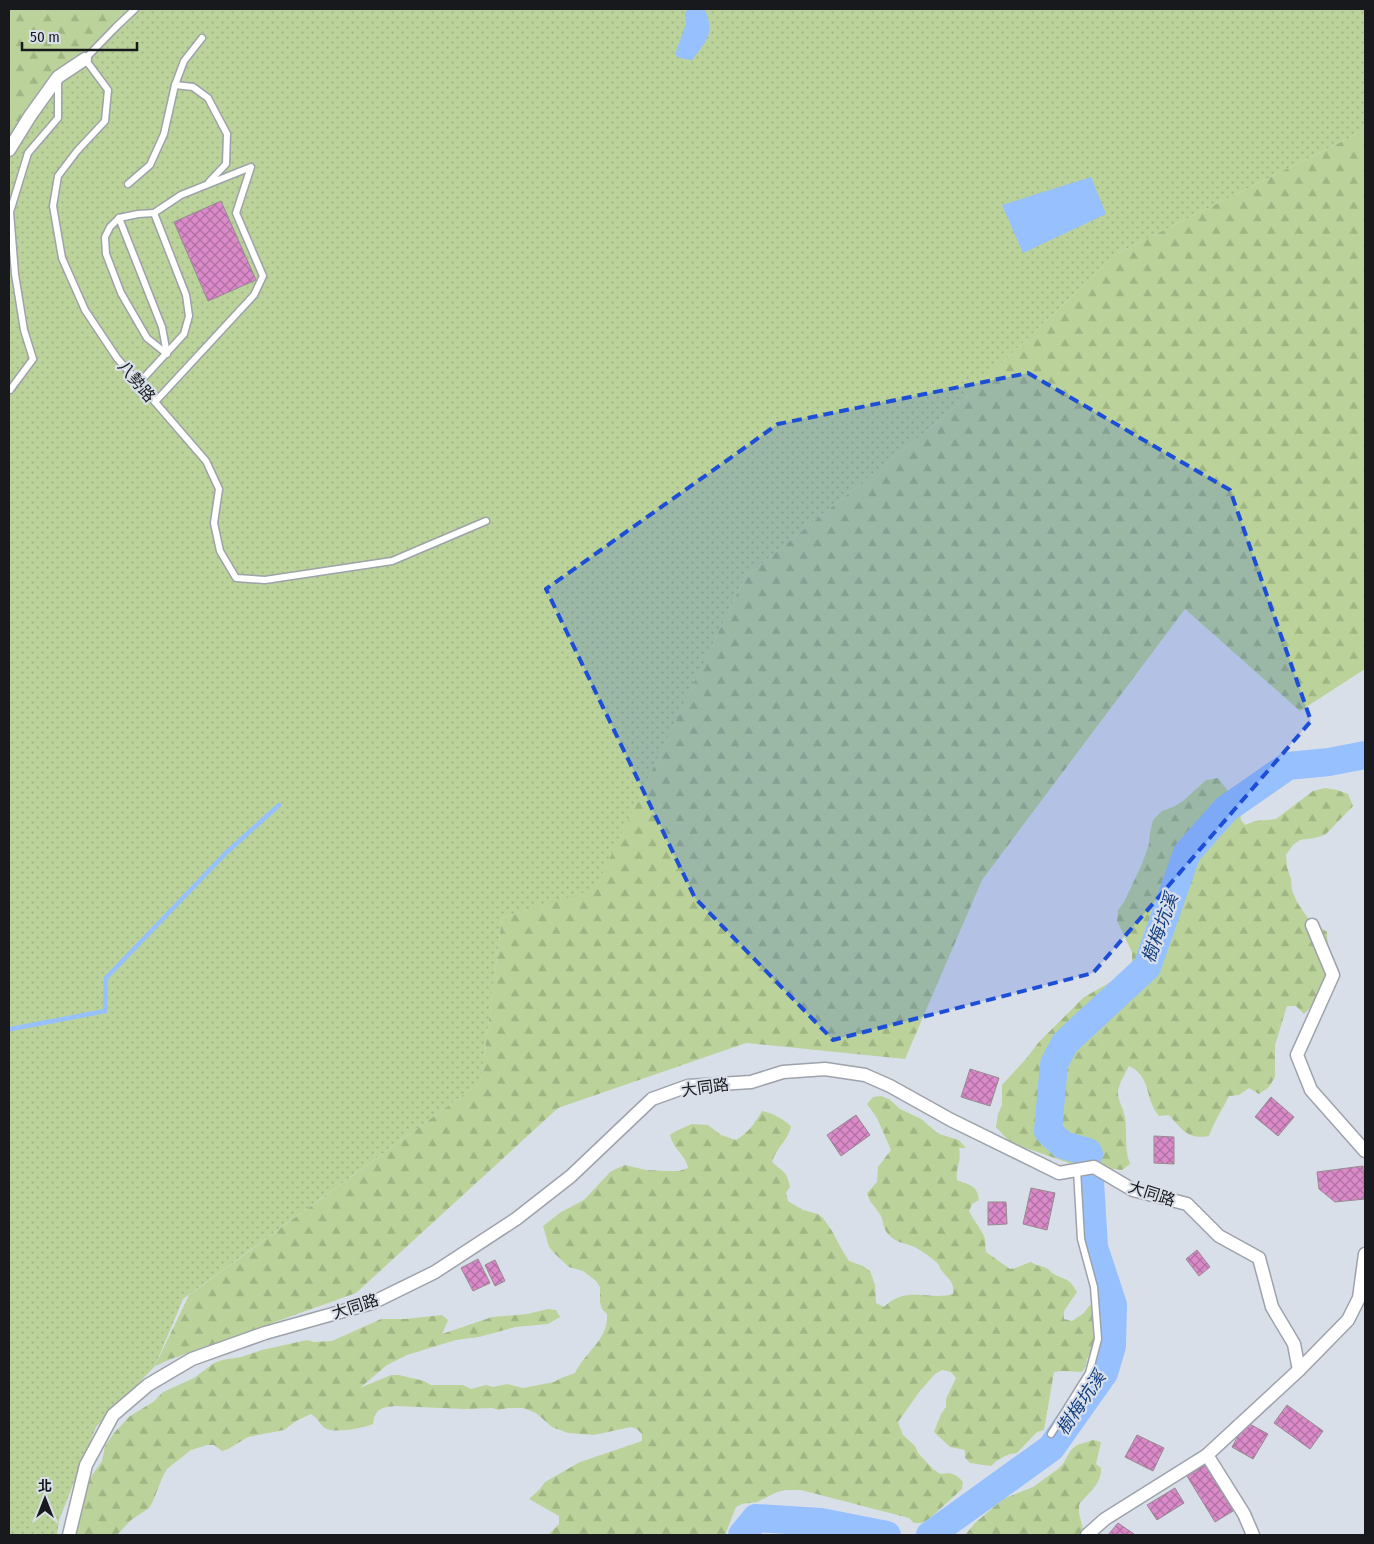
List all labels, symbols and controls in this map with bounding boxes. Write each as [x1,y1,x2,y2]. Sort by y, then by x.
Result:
scale bar [22,20,138,52]
text: 50 m [30,28,60,46]
street label: 八勢路 [114,357,159,406]
water label: 樹梅坑溪 [1137,888,1184,966]
street label: 大同路 [680,1075,730,1100]
street label: 大同路 [1126,1177,1178,1210]
street label: 大同路 [329,1290,381,1323]
water label: 樹梅坑溪 [1052,1365,1112,1439]
north arrow [20,1474,70,1524]
text: 北 [38,1478,52,1495]

